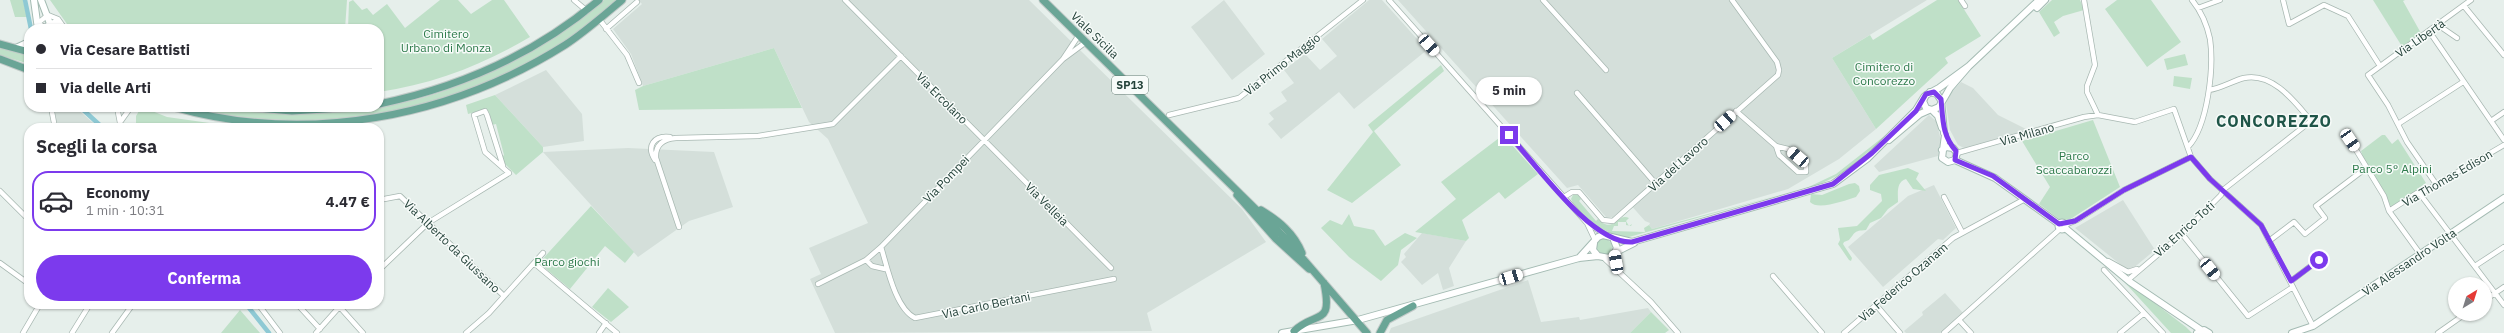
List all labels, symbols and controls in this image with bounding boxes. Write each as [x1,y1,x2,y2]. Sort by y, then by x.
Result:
street label: Viale Sicilia [1068,8,1123,62]
street label: Via Libertà [2392,15,2448,61]
park label: Cimitero Urbano di Monza [401,26,492,55]
street label: Via Primo Maggio [1241,29,1323,98]
car [1417,32,1441,58]
text: Via Cesare Battisti [60,40,190,59]
park label: Cimitero di Concorezzo [1853,59,1915,88]
street label: Via Ercolano [913,69,971,127]
road number: SP13 [1112,76,1148,94]
callout: 5 min [1476,77,1542,105]
text: Via delle Arti [60,78,151,97]
text: 5 min [1492,82,1526,99]
car [1712,109,1738,133]
district label: CONCOREZZO [2216,111,2332,131]
street label: Via Milano [1998,119,2056,149]
route end [1500,126,1518,144]
car [2338,127,2362,153]
street label: Via del Lavoro [1645,133,1711,195]
text: Scegli la corsa [36,135,157,158]
car [1785,145,1811,169]
street label: Via Thomas Edison [2399,146,2495,210]
park label: Parco Scaccabarozzi [2036,148,2112,177]
street label: Via Pompei [920,152,972,206]
park label: Parco 5° Alpini [2352,161,2432,176]
street label: Via Velleia [1022,179,1072,229]
icon: car [38,183,74,219]
text: Economy [86,183,150,202]
text: 4.47 € [325,192,370,211]
street label: Via Alberto da Giussano [401,196,503,296]
street label: Via Enrico Toti [2151,198,2217,260]
text: 1 min · 10:31 [86,202,164,219]
street label: Via Alessandro Volta [2359,225,2459,299]
street label: Via Federico Ozanam [1855,239,1951,325]
car [1608,249,1624,275]
route start [2310,251,2328,269]
park label: Parco giochi [534,254,600,269]
button: Conferma [36,255,372,301]
car [2198,256,2222,282]
car [1498,268,1524,286]
north arrow [2448,277,2492,321]
map controls [2448,277,2492,321]
street label: Via Carlo Bertani [940,288,1032,322]

